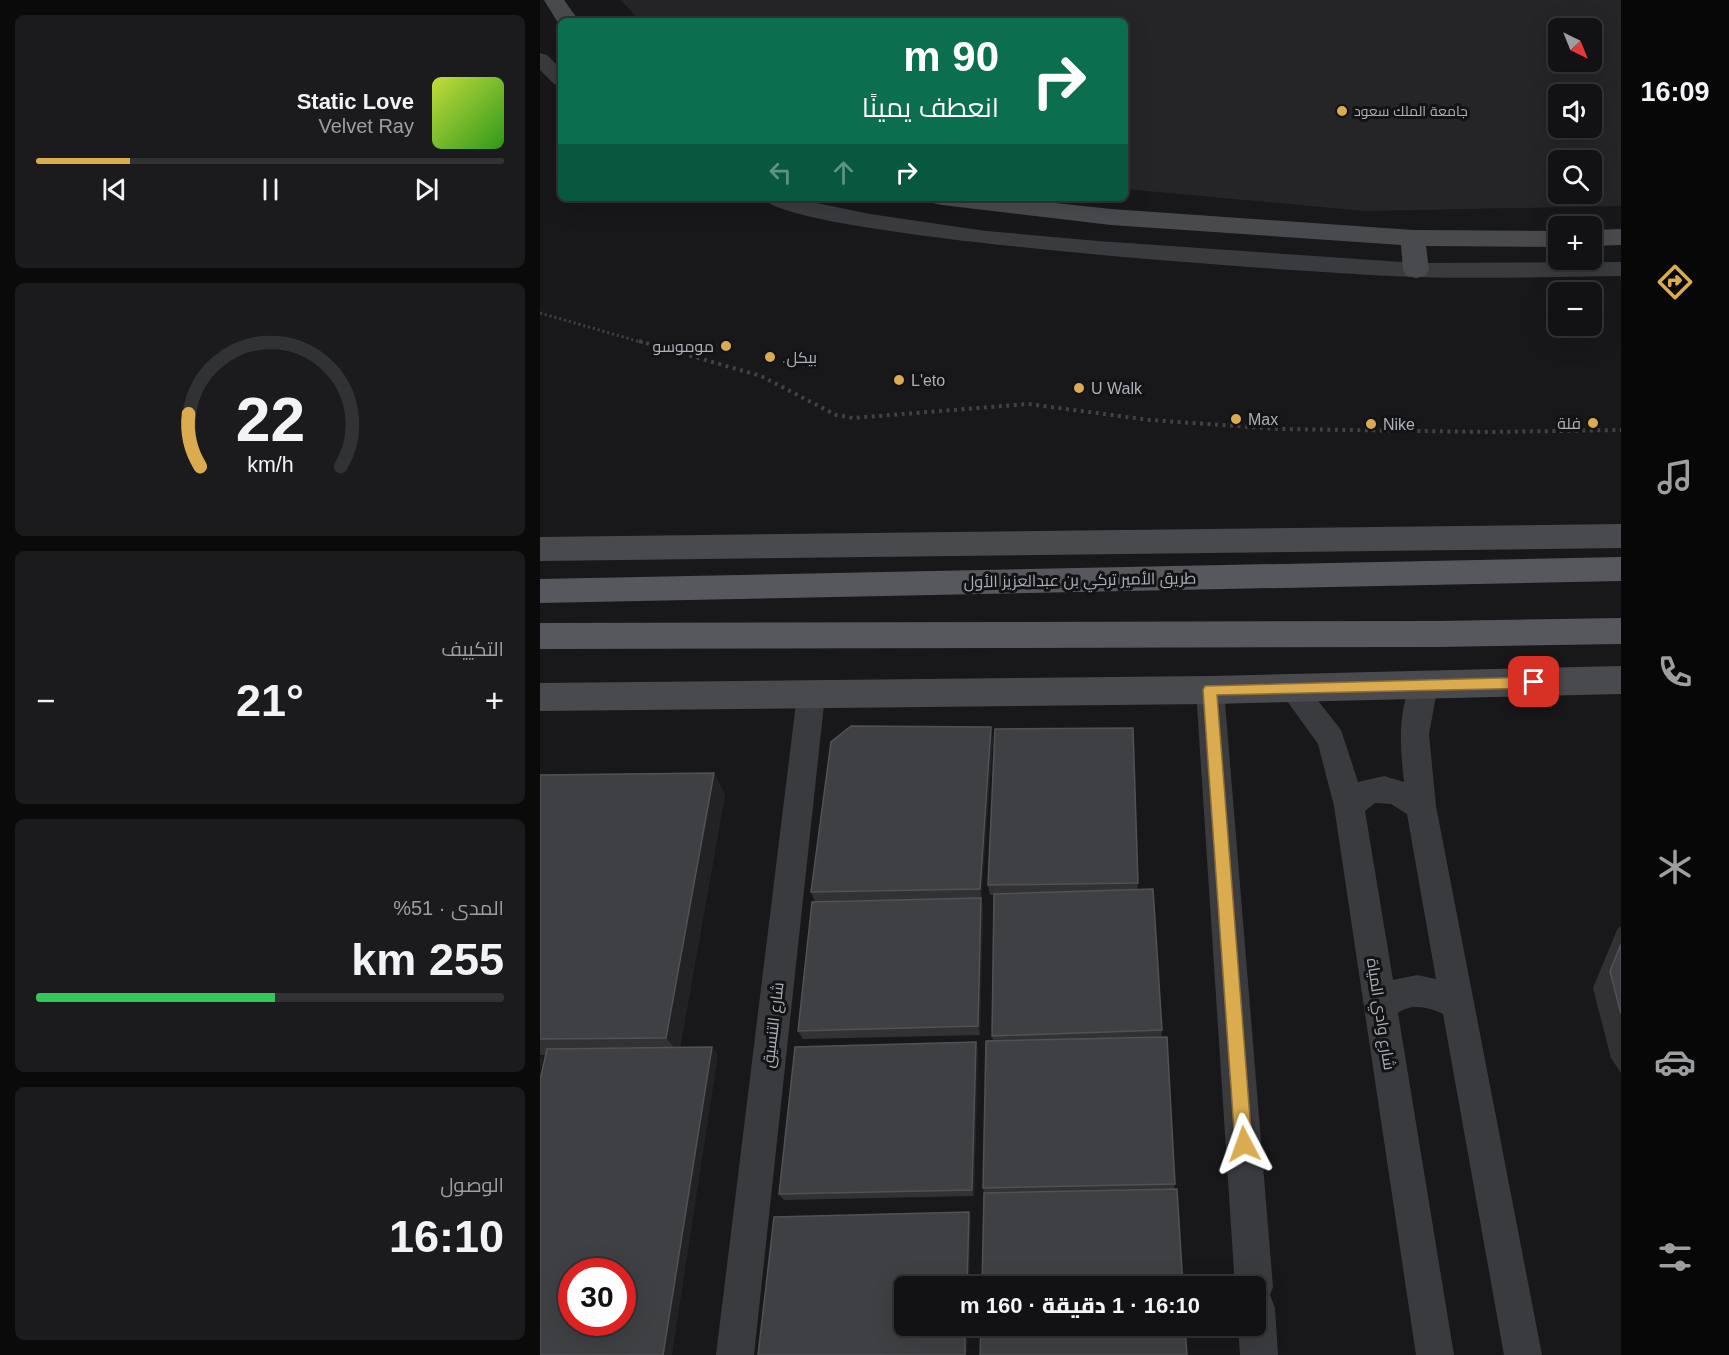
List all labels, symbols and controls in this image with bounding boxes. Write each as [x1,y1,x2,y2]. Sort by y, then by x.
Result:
north arrow [1548,18,1602,72]
map controls [1548,18,1602,336]
text: 90 m [903,33,999,80]
icon: right [1020,42,1098,120]
text: 16:09 [1640,77,1710,107]
button: sound [1548,84,1602,138]
text: Static Love [297,89,414,114]
text: انعطف يمينًا [862,93,999,123]
place label: جامعة الملك سعود [1354,103,1468,119]
marker: جامعة الملك سعود [1335,104,1349,118]
text: Velvet Ray [318,115,414,137]
button: search [1548,150,1602,204]
icon: left [764,156,797,189]
icon: ahead [827,156,860,189]
icon: right [890,156,923,189]
icon: previous [98,173,131,206]
icon: pause [254,173,287,206]
icon: next [410,173,443,206]
button: + [1548,216,1602,270]
icon: directions [1654,261,1696,303]
button: − [1548,282,1602,336]
place label: موموسو [652,338,714,356]
marker: موموسو [719,339,733,353]
place label: .بيكل [782,349,817,368]
marker: .بيكل [763,350,777,364]
place label: L'eto [911,372,945,389]
marker: L'eto [892,373,906,387]
place label: U Walk [1091,380,1143,397]
marker: U Walk [1072,381,1086,395]
text: 22 [235,385,305,454]
place label: Max [1248,411,1278,428]
marker: Max [1229,412,1243,426]
place label: فلة [1557,415,1581,432]
place label: Nike [1383,416,1415,433]
marker: فلة [1586,416,1600,430]
marker: Nike [1364,417,1378,431]
text: km/h [247,453,293,477]
icon: music [1654,456,1696,498]
street label: طريق الأمير تركي بن عبدالعزيز الأول [964,569,1197,596]
text: التكييف [441,638,504,660]
icon: phone [1654,651,1696,693]
pin [1508,656,1559,707]
icon: arrive [1517,665,1550,698]
text: 21° [236,675,304,726]
text: − [36,682,55,719]
text: + [485,682,504,719]
icon: climate [1654,846,1696,888]
text: المدى · 51% [393,897,504,919]
text: 255 km [351,934,504,985]
street label: شارع وادي المياة [1359,957,1398,1072]
street label: شارع التنسيق [759,981,790,1069]
icon: car [1654,1041,1696,1083]
position arrow [1212,1112,1276,1176]
text: الوصول [440,1174,504,1196]
text: 16:10 [389,1211,504,1262]
icon: filters [1654,1236,1696,1278]
speed limit sign: 30 [558,1258,636,1336]
text: 16:10 · 1 دقيقة · 160 m [960,1293,1200,1318]

